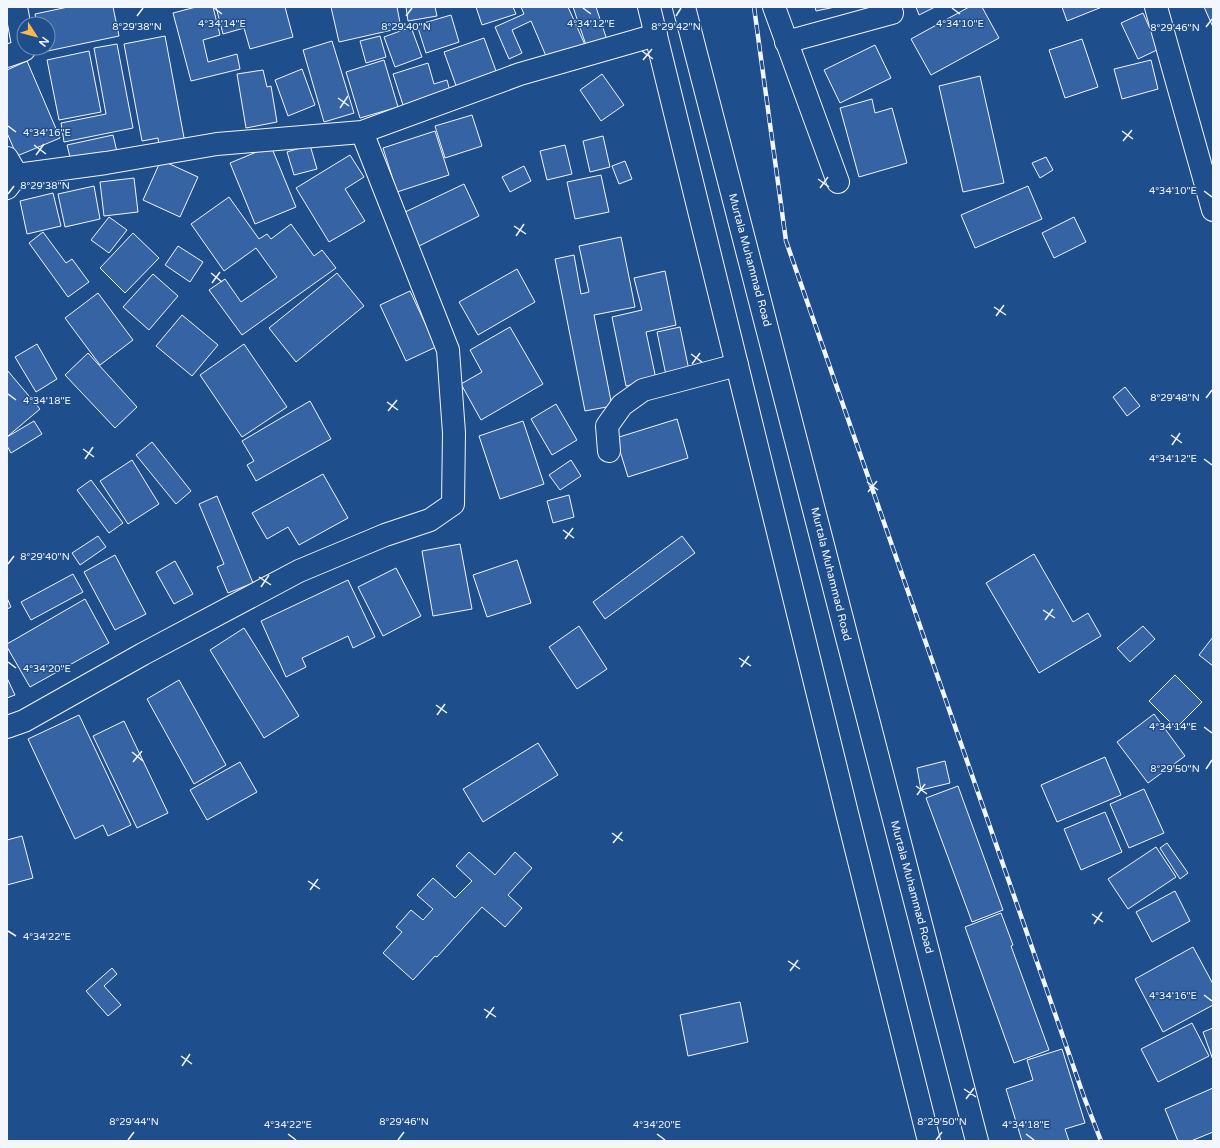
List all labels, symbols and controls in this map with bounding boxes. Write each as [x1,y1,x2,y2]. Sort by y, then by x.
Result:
north arrow [16,16,56,56]
text: 4°34'14"E [198,18,246,30]
text: 4°34'12"E [567,18,615,30]
text: 4°34'10"E [936,18,984,30]
text: 8°29'38"N [112,21,162,33]
text: 8°29'40"N [381,21,431,33]
text: 8°29'42"N [651,21,701,33]
text: 8°29'46"N [1150,22,1200,34]
text: N [36,34,52,49]
text: 4°34'16"E [23,127,71,139]
text: 8°29'38"N [20,180,70,192]
text: 4°34'10"E [1149,185,1197,197]
street label: Murtala Muhammad Road [726,192,774,328]
text: 8°29'48"N [1150,392,1200,404]
text: 4°34'18"E [23,395,71,407]
text: 4°34'12"E [1149,453,1197,465]
street label: Murtala Muhammad Road [808,506,854,642]
text: 8°29'40"N [20,551,70,563]
text: 4°34'20"E [23,663,71,675]
text: 4°34'14"E [1149,721,1197,733]
text: 8°29'50"N [1150,763,1200,775]
street label: Murtala Muhammad Road [888,819,936,955]
text: 4°34'22"E [23,931,71,943]
text: 4°34'16"E [1149,990,1197,1002]
text: 8°29'44"N [109,1116,159,1128]
text: 8°29'46"N [379,1116,429,1128]
text: 8°29'50"N [917,1116,967,1128]
text: 4°34'22"E [264,1119,312,1131]
text: 4°34'20"E [633,1119,681,1131]
text: 4°34'18"E [1002,1119,1050,1131]

